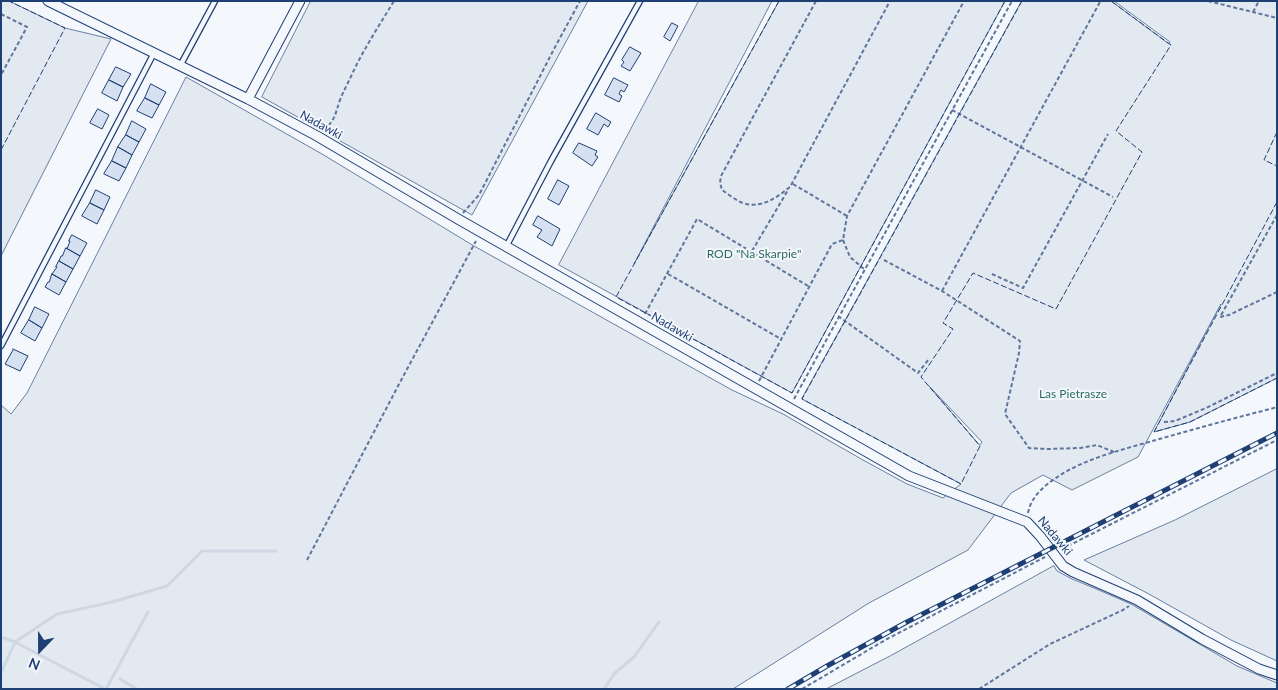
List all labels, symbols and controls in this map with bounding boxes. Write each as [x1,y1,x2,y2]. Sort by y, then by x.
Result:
street label: Nadawki [297,108,345,142]
park label: ROD "Na Skarpie" [707,247,801,261]
street label: Nadawki [648,309,696,345]
park label: Las Pietrasze [1039,387,1107,401]
street label: Nadawki [1035,514,1075,558]
north arrow [15,625,65,675]
text: N [26,654,42,674]

